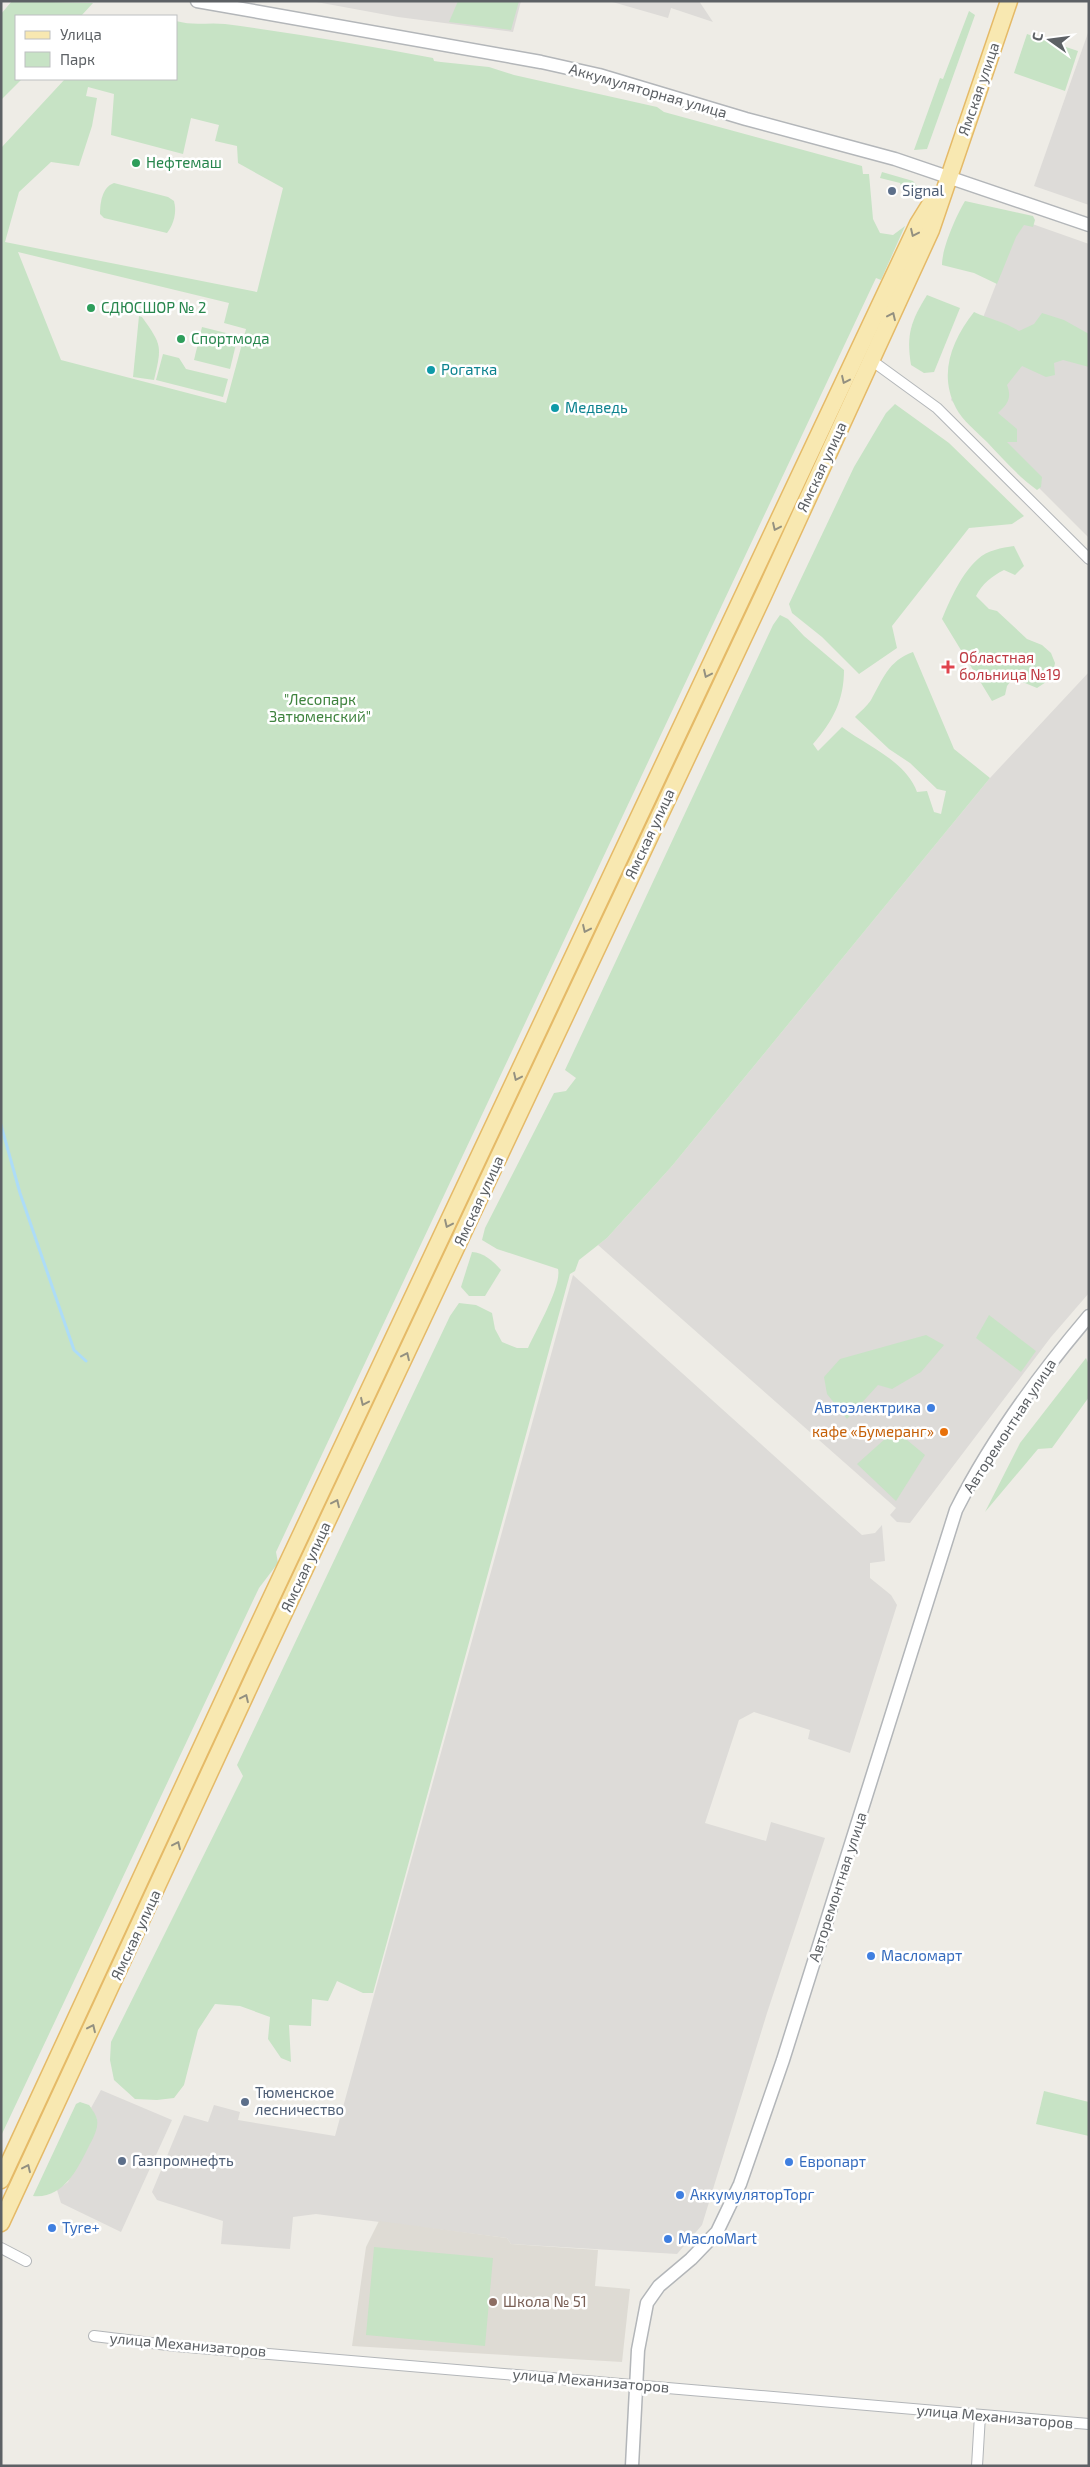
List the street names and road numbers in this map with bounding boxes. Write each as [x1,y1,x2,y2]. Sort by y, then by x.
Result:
street label: Ямская улица [954,40,1003,138]
street label: Аккумуляторная улица [567,59,729,122]
street label: Ямская улица [792,419,851,515]
street label: Ямская улица [620,786,679,882]
street label: Ямская улица [449,1153,508,1249]
street label: Авторемонтная улица [959,1355,1060,1497]
street label: Ямская улица [276,1519,335,1615]
street label: Авторемонтная улица [804,1810,871,1964]
street label: Ямская улица [106,1887,165,1983]
street label: улица Механизаторов [109,2328,267,2361]
street label: улица Механизаторов [512,2364,670,2397]
street label: улица Механизаторов [916,2400,1074,2433]

